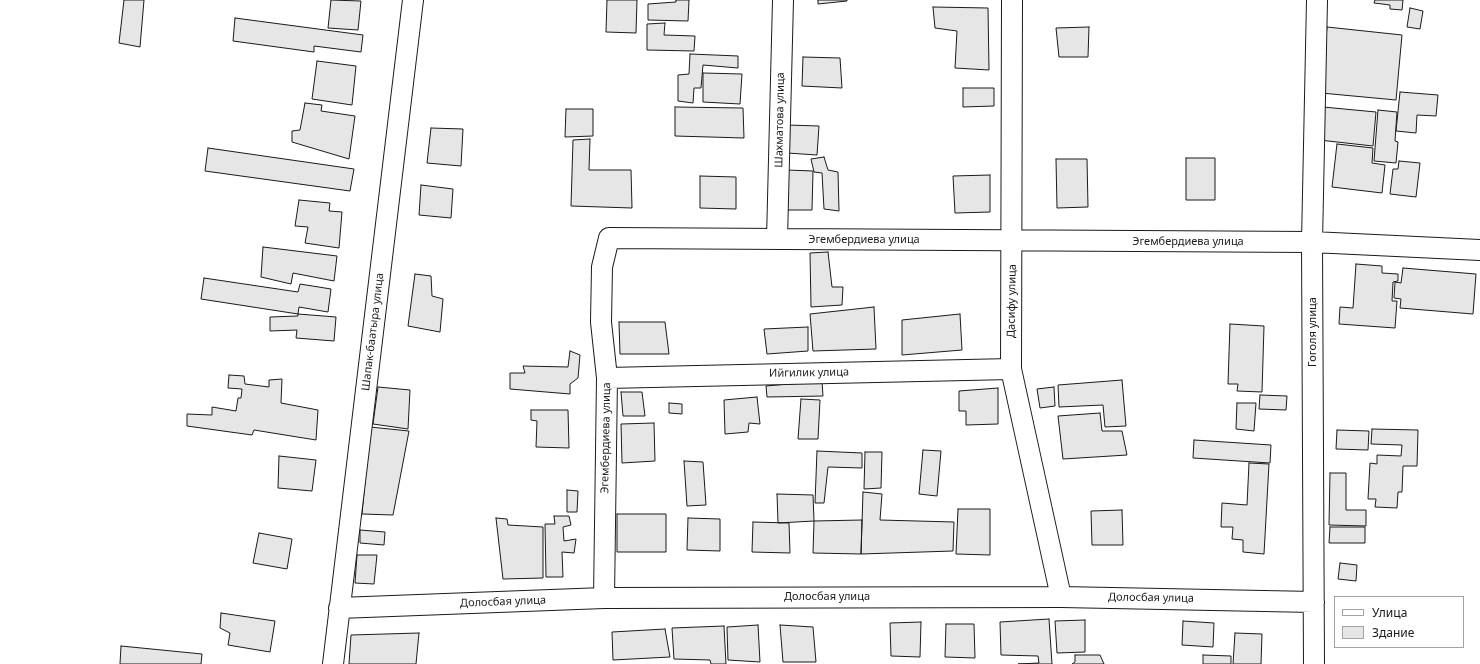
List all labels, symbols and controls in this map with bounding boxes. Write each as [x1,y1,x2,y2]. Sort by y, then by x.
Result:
street label: Шахматова улица [773,72,787,168]
street label: Эгембердиева улица [808,233,920,247]
street label: Эгембердиева улица [1132,235,1244,249]
street label: Дасифу улица [1005,264,1019,338]
street label: Шапак-баатыра улица [359,272,387,392]
street label: Гоголя улица [1306,297,1320,367]
street label: Ийгилик улица [769,366,849,380]
street label: Эгембердиева улица [598,382,614,494]
street label: Долосбая улица [784,590,870,604]
street label: Долосбая улица [1108,591,1194,605]
street label: Долосбая улица [460,594,546,610]
legend [1334,596,1464,648]
text: Улица [1372,604,1407,621]
text: Здание [1372,624,1414,641]

